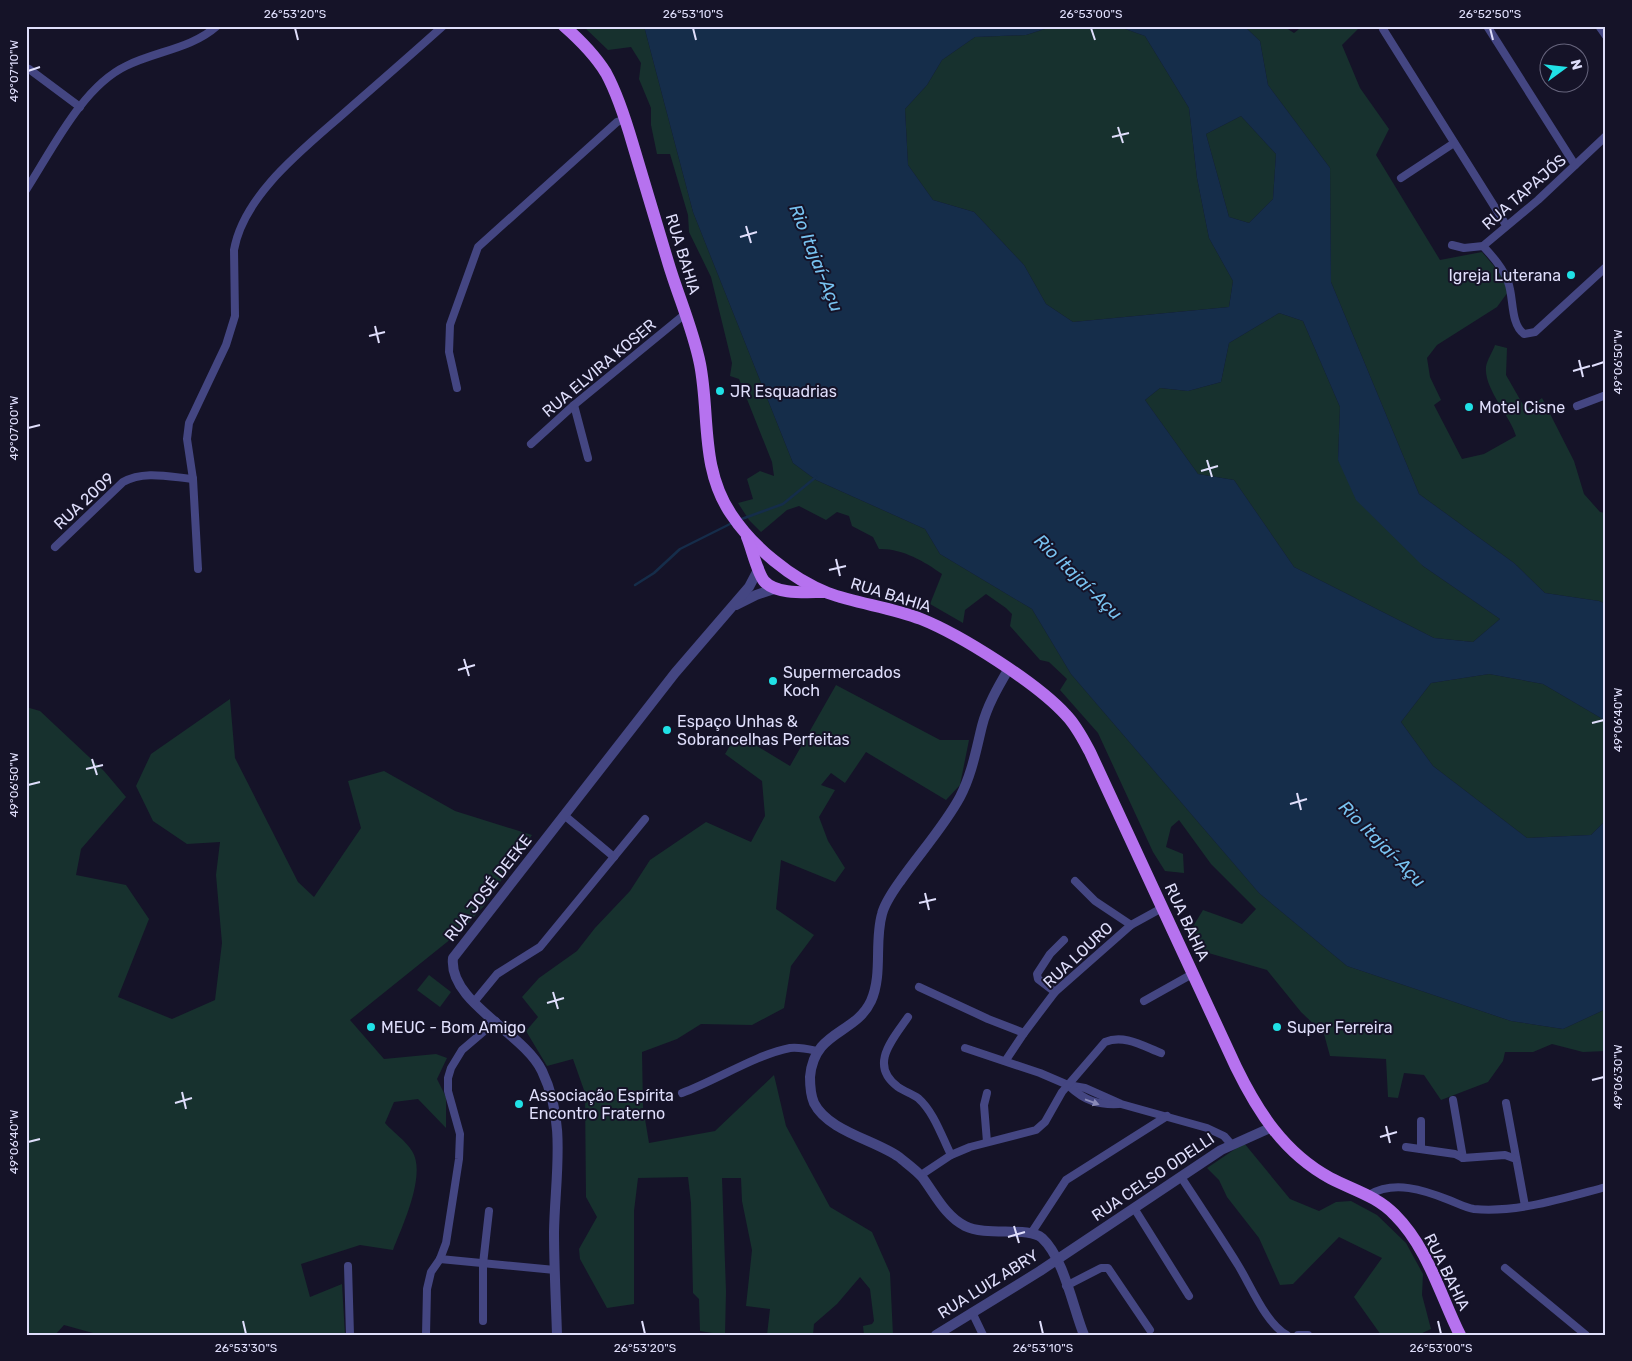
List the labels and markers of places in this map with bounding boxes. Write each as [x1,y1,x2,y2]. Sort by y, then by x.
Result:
place label: Igreja Luterana [1448,266,1561,285]
marker: Igreja Luterana [1565,269,1577,281]
place label: JR Esquadrias [730,382,837,401]
marker: JR Esquadrias [714,385,726,397]
place label: Motel Cisne [1479,398,1565,417]
marker: Motel Cisne [1463,401,1475,413]
place label: Supermercados Koch [783,663,901,700]
marker: Supermercados Koch [767,675,779,687]
place label: Espaço Unhas & Sobrancelhas Perfeitas [677,712,850,749]
marker: Espaço Unhas & Sobrancelhas Perfeitas [661,724,673,736]
place label: MEUC - Bom Amigo [381,1018,526,1037]
place label: Super Ferreira [1287,1018,1392,1037]
marker: MEUC - Bom Amigo [365,1021,377,1033]
marker: Super Ferreira [1271,1021,1283,1033]
place label: Associação Espírita Encontro Fraterno [529,1086,674,1123]
marker: Associação Espírita Encontro Fraterno [513,1098,525,1110]

